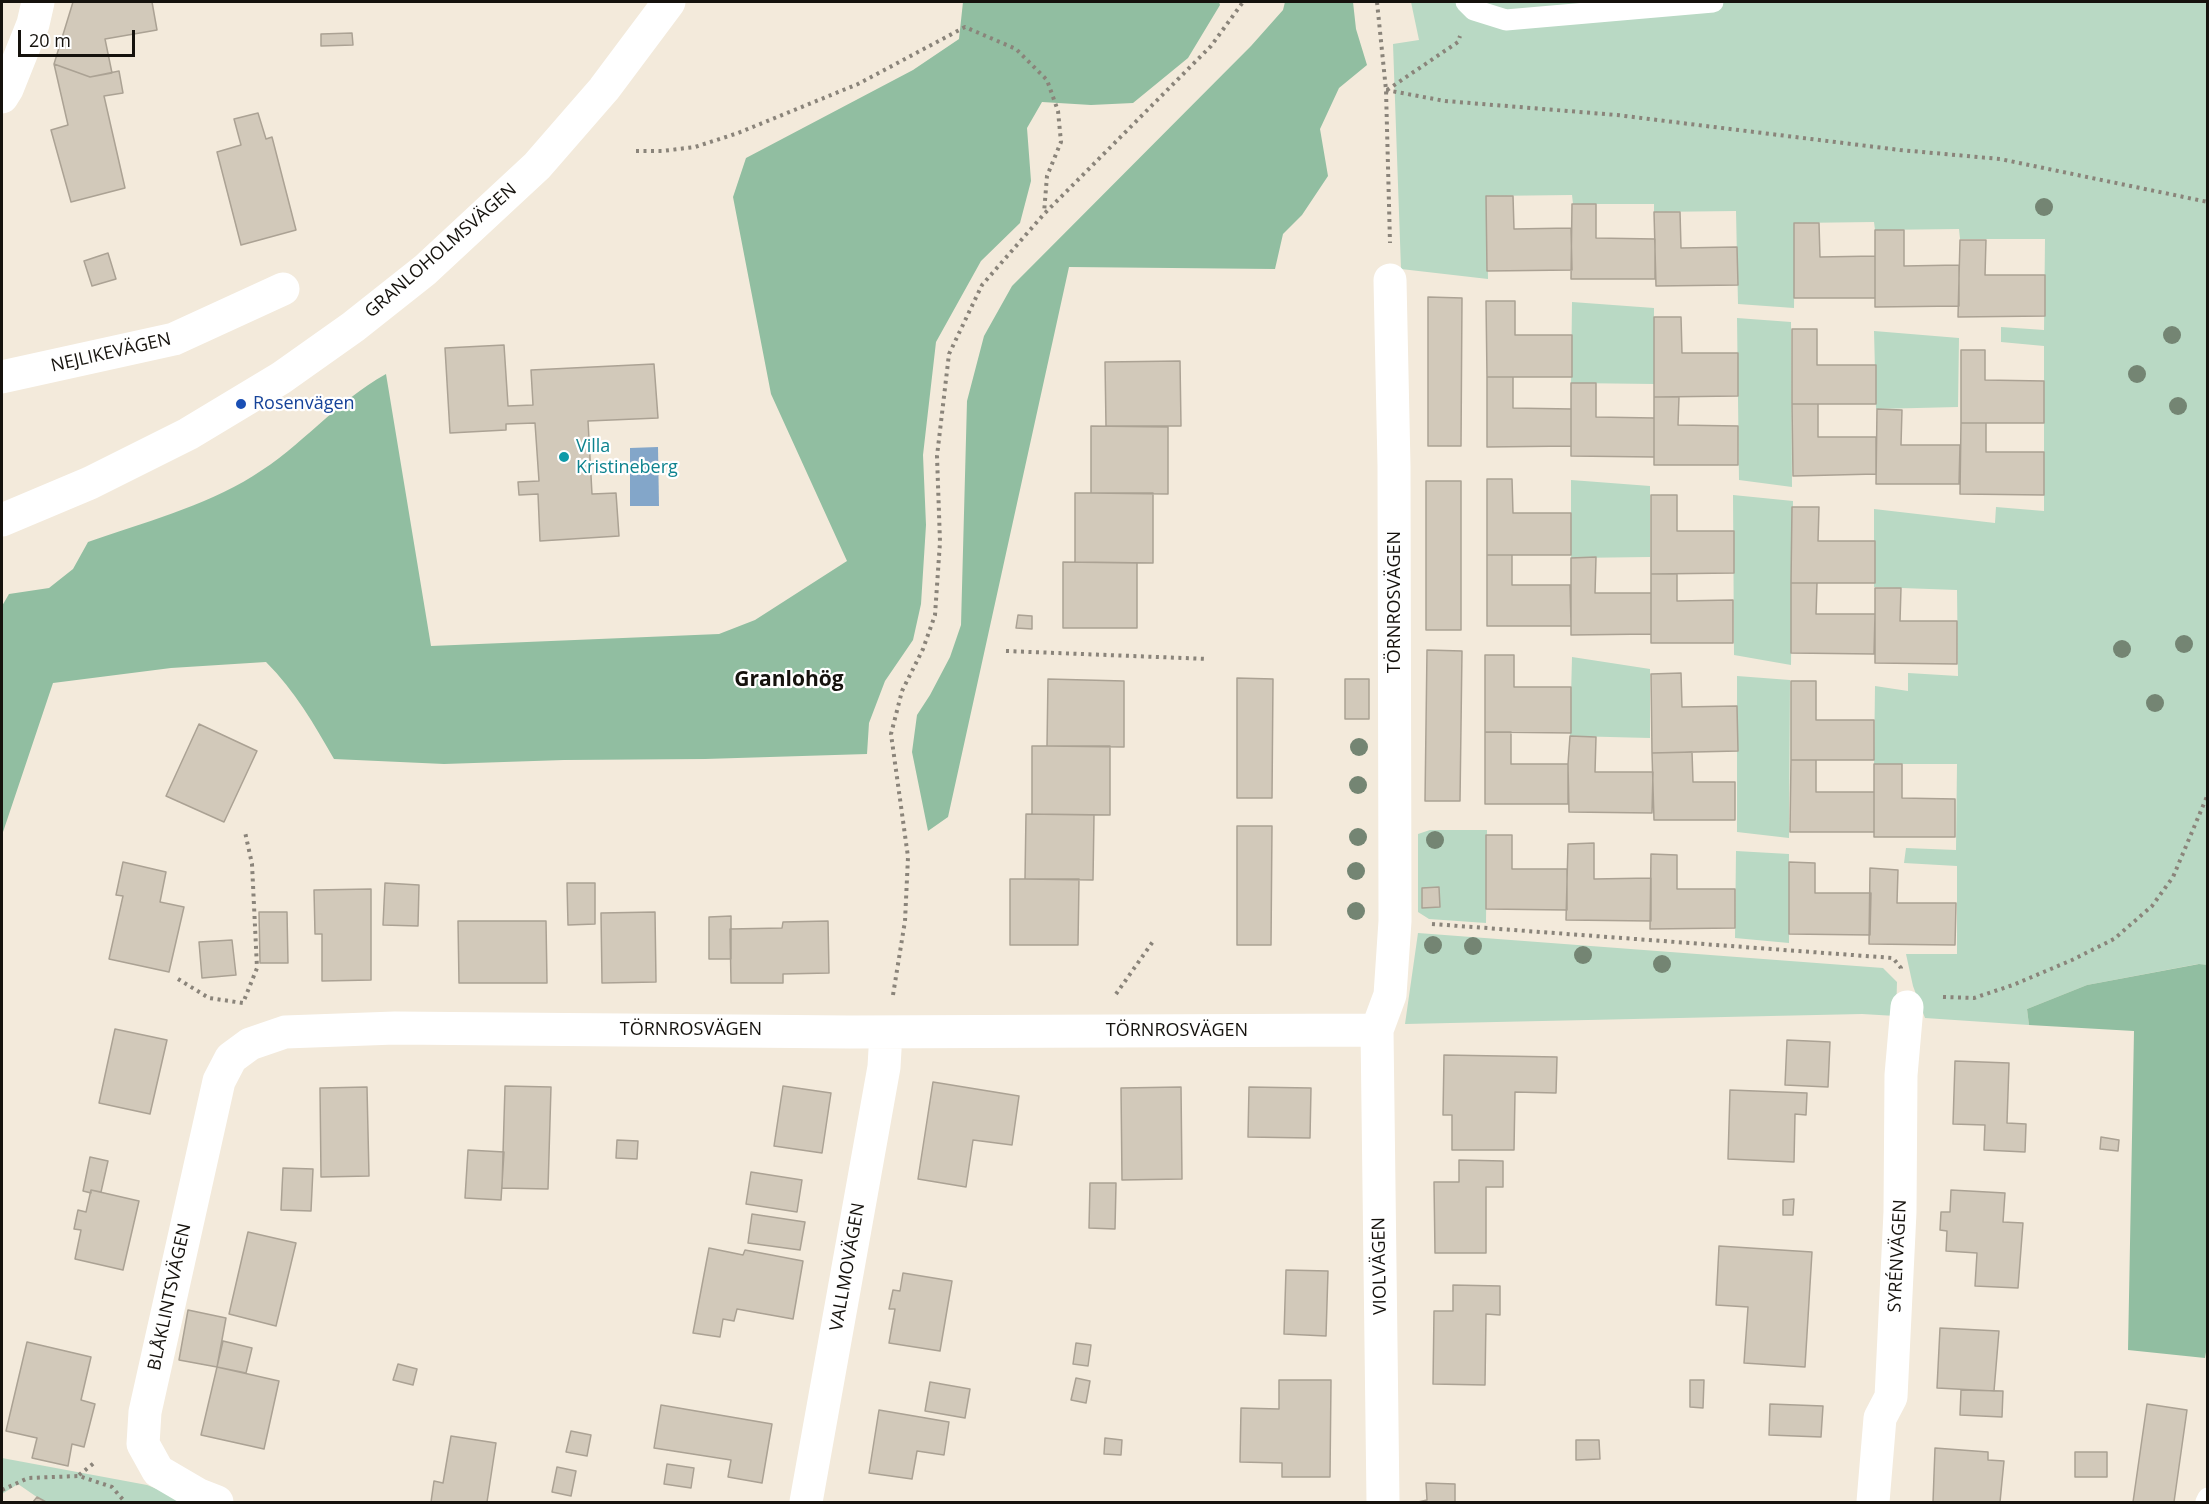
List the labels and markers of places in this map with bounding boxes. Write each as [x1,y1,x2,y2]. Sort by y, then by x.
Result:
place label: Rosenvägen [253,393,355,415]
marker: Rosenvägen [234,397,248,411]
place label: Villa Kristineberg [576,436,678,478]
marker: Villa Kristineberg [557,450,571,464]

